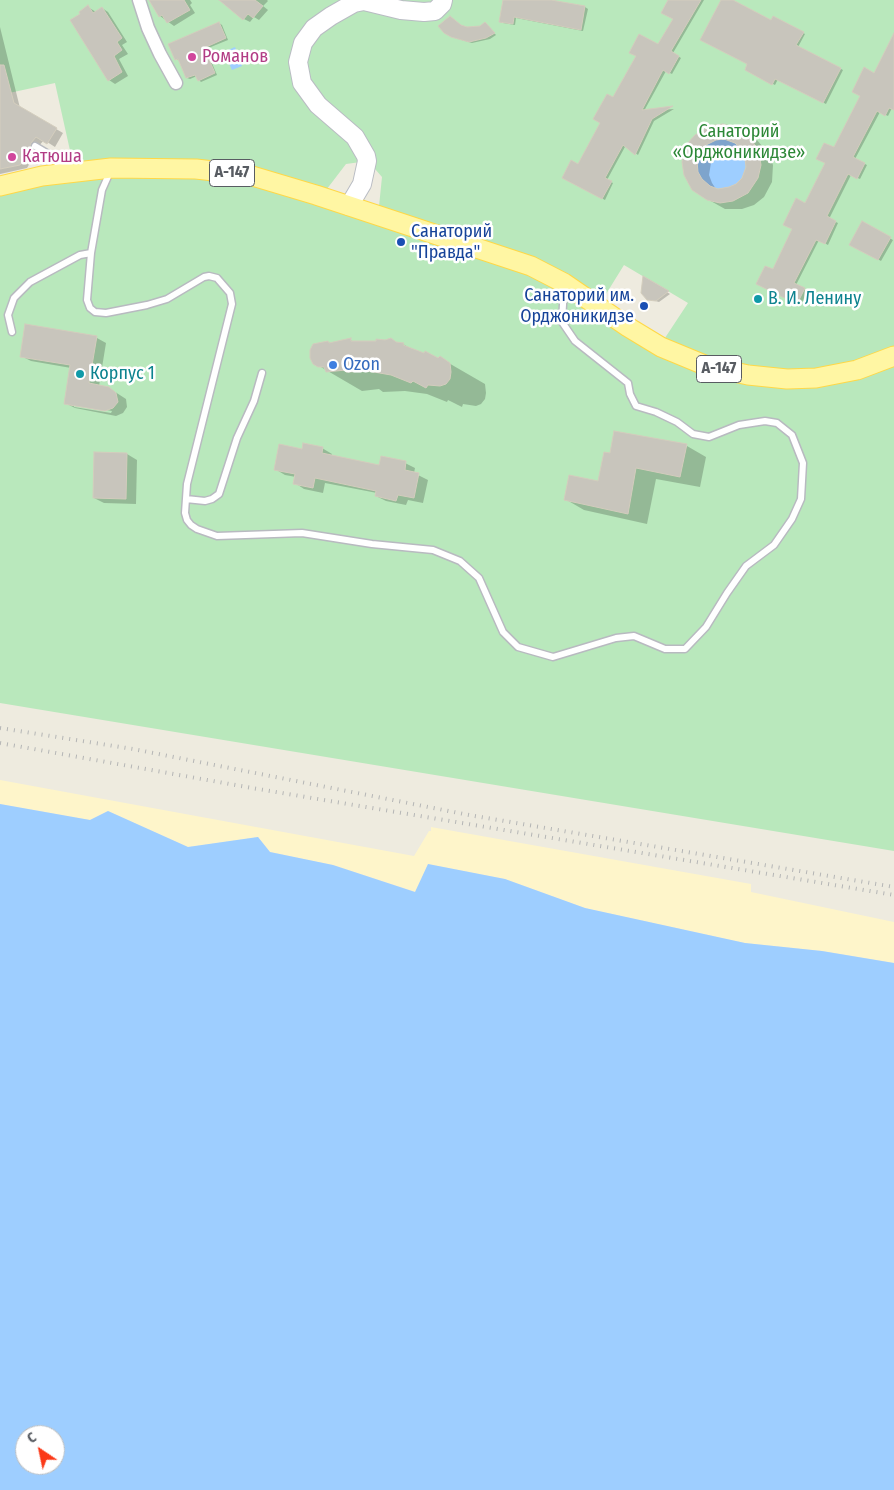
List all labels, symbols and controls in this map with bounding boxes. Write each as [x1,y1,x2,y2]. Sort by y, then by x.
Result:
place label: Романов [202,46,268,68]
marker: Романов [186,51,198,63]
park label: Санаторий «Орджоникидзе» [673,121,805,163]
place label: Катюша [22,146,82,168]
marker: Катюша [6,151,18,163]
road number: А-147 [210,160,254,187]
place label: Санаторий "Правда" [411,221,492,264]
marker: Санаторий "Правда" [395,236,407,248]
place label: Санаторий им. Орджоникидзе [520,285,634,328]
place label: В. И. Ленину [768,288,861,310]
marker: В. И. Ленину [752,293,764,305]
marker: Санаторий им. Орджоникидзе [638,300,650,312]
place label: Ozon [343,354,380,376]
road number: А-147 [696,356,742,382]
marker: Ozon [327,359,339,371]
place label: Корпус 1 [90,363,155,385]
marker: Корпус 1 [74,368,86,380]
north arrow [15,1425,65,1475]
text: С [24,1429,40,1447]

